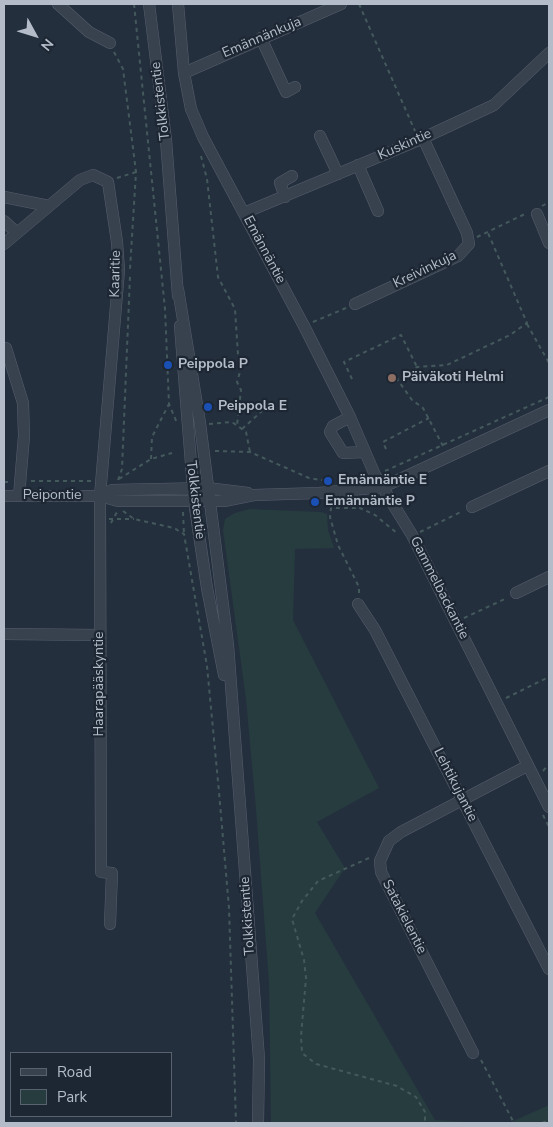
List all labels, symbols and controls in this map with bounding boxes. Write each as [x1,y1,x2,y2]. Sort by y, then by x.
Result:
north arrow [10,10,60,60]
street label: Emännänkuja [220,14,304,62]
text: N [36,35,58,55]
street label: Tolkkistentie [148,61,174,141]
street label: Kuskintie [376,126,434,164]
street label: Emännäntie [239,213,289,287]
street label: Kreivinkuja [391,247,459,293]
street label: Kaaritie [107,250,125,298]
place label: Peippola P [178,357,248,373]
marker: Peippola P [162,359,174,371]
place label: Päiväkoti Helmi [402,370,504,386]
marker: Päiväkoti Helmi [386,372,398,384]
place label: Peippola E [218,399,287,415]
marker: Peippola E [202,401,214,413]
street label: Tolkkistentie [182,460,208,540]
place label: Emännäntie E [338,473,427,489]
marker: Emännäntie E [322,475,334,487]
street label: Peipontie [23,488,81,504]
place label: Emännäntie P [325,494,415,510]
marker: Emännäntie P [309,496,321,508]
street label: Gammelbackantie [406,534,472,642]
street label: Haarapääskyntie [92,631,108,737]
street label: Lehtikujantie [429,745,481,825]
street label: Tolkkistentie [237,876,259,956]
street label: Satakielentie [378,877,430,957]
legend [10,1052,172,1117]
text: Road [57,1062,92,1082]
text: Park [57,1087,87,1107]

